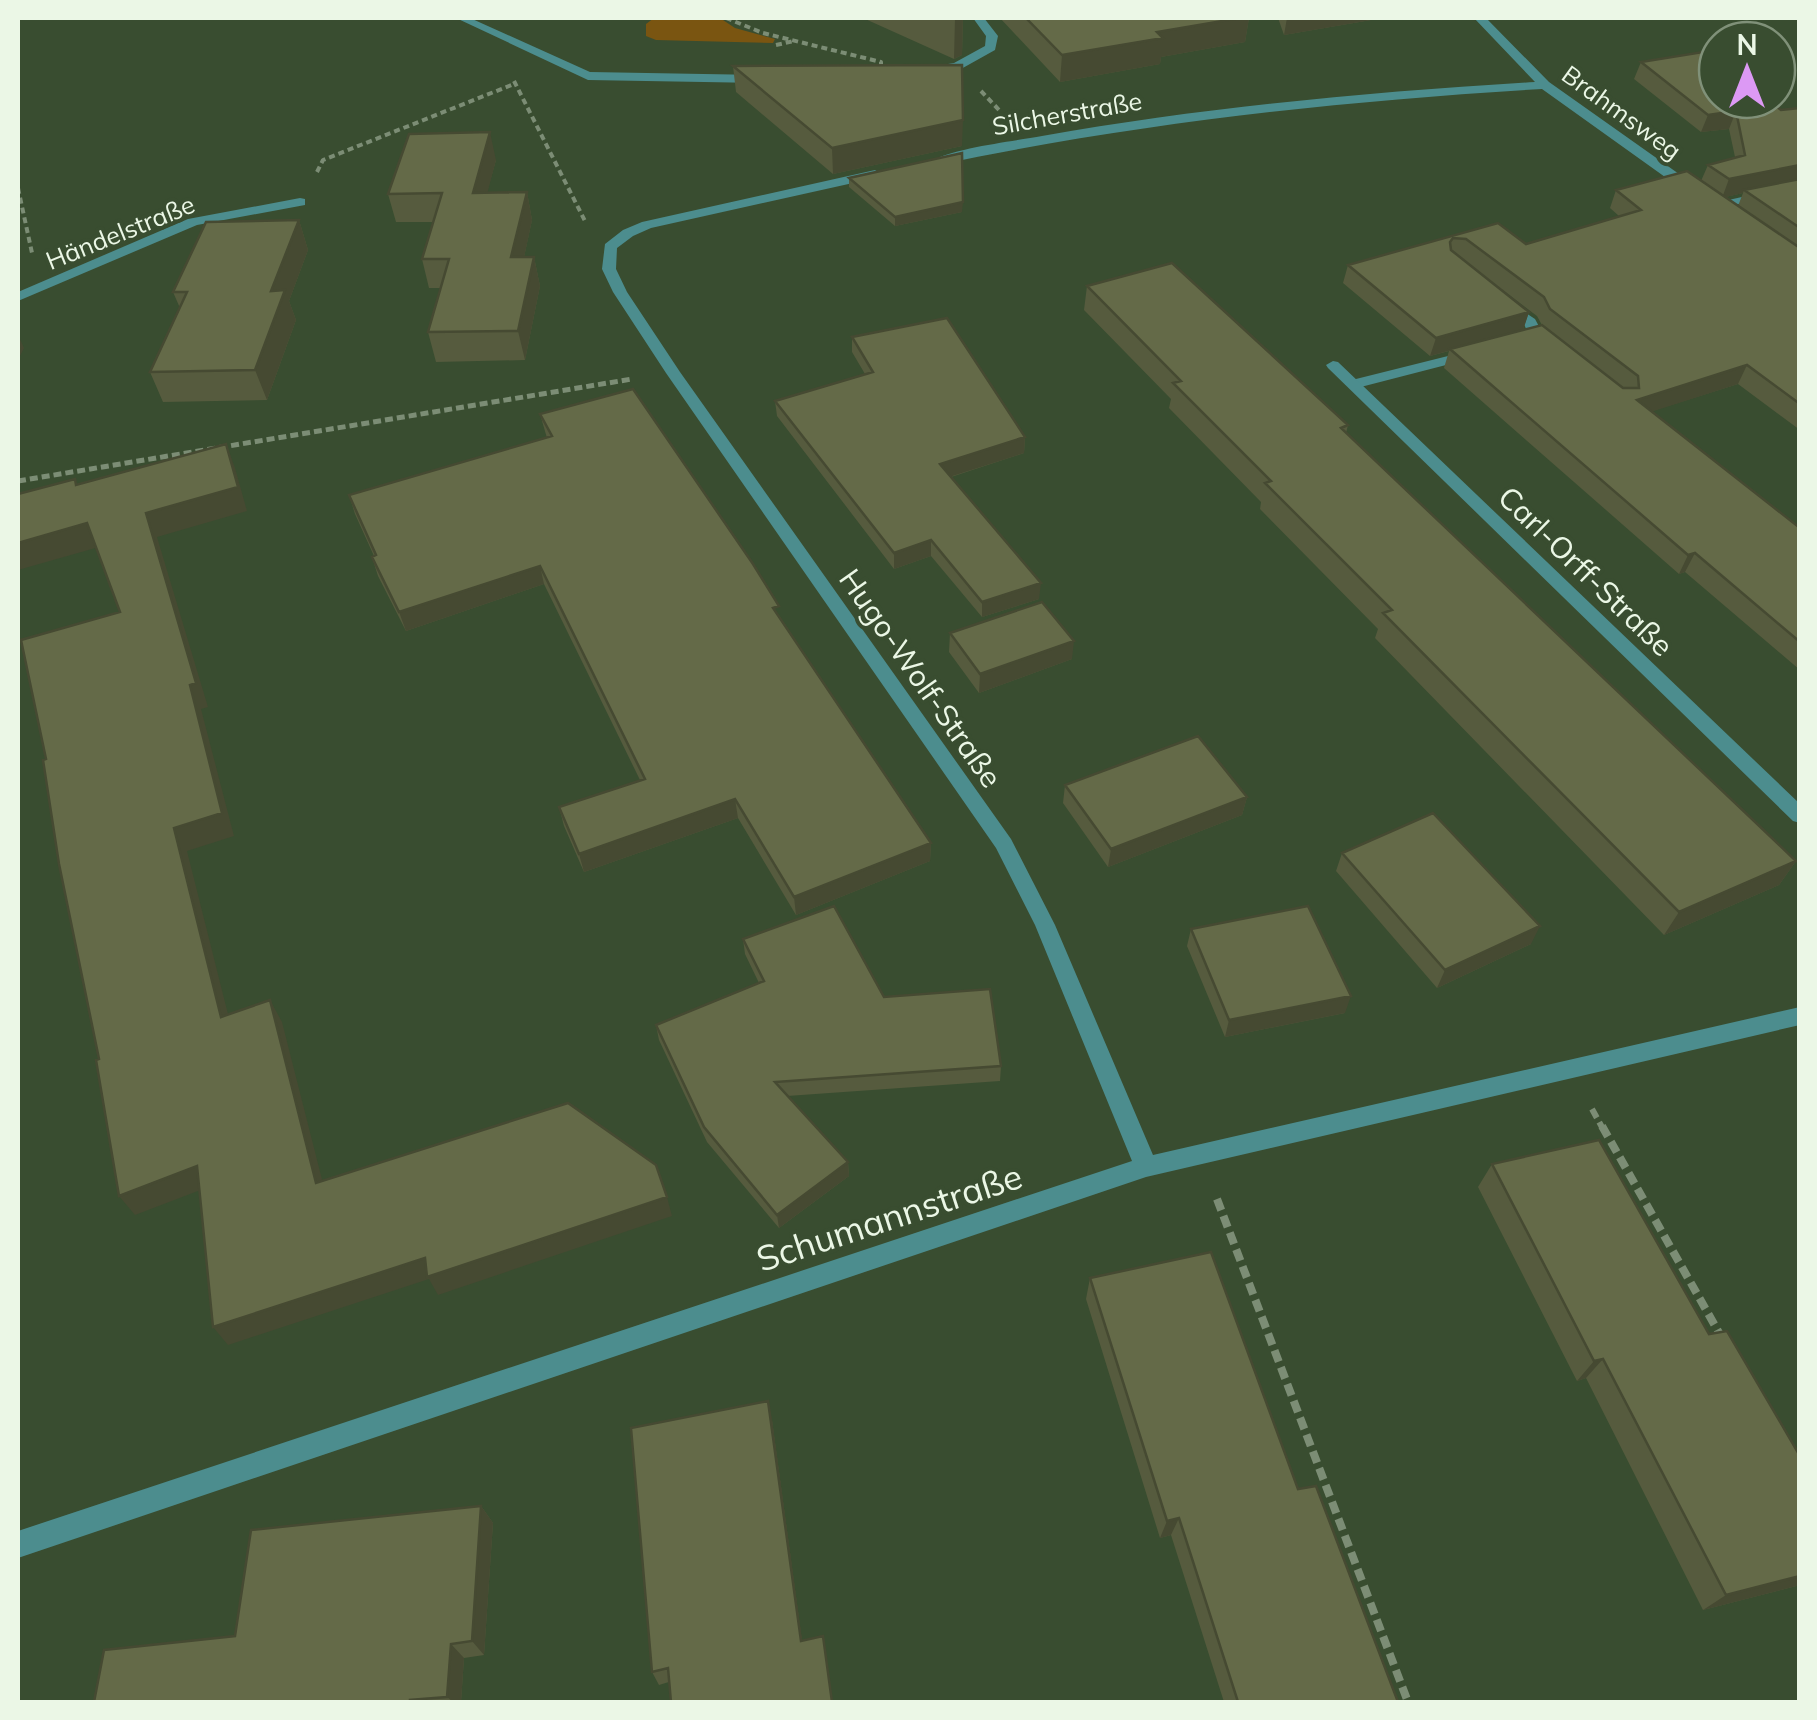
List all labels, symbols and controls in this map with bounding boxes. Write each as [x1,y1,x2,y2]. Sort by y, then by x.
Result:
north arrow [1697,20,1797,120]
text: N [1736,27,1758,62]
street label: Brahmsweg [1556,58,1688,166]
street label: Silcherstraße [990,85,1144,141]
street label: Händelstraße [41,188,199,276]
street label: Carl-Orff-Straße [1491,478,1681,664]
street label: Hugo-Wolf-Straße [831,561,1011,795]
street label: Schumannstraße [751,1153,1027,1281]

